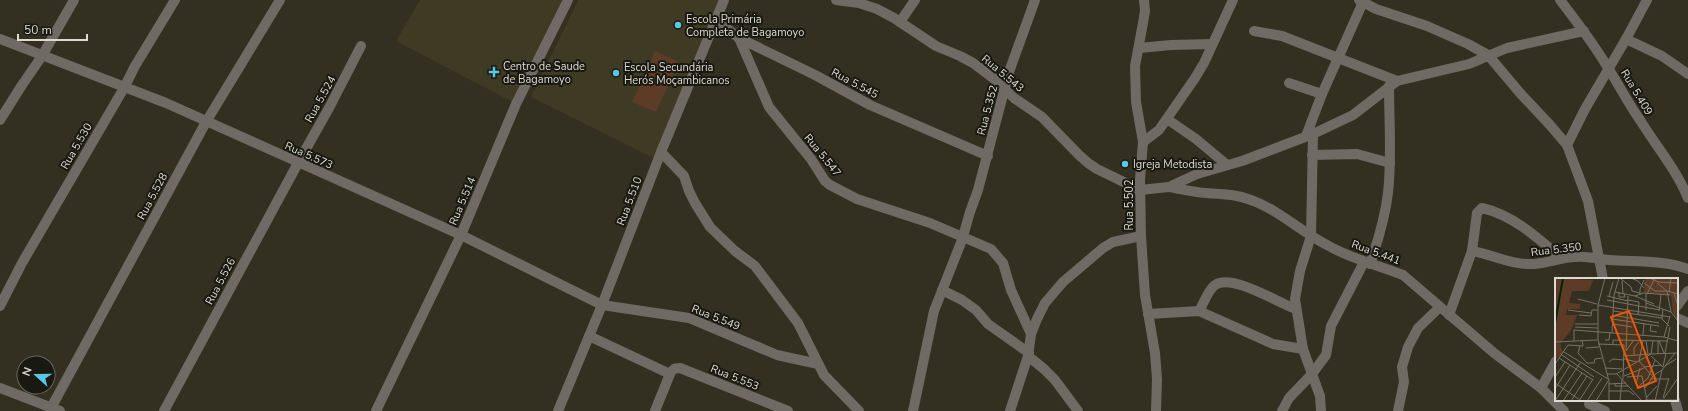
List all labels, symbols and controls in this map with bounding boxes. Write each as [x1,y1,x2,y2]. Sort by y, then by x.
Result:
place label: Escola Primária Completa de Bagamoyo [686,12,804,40]
scale bar [18,16,87,42]
marker: Escola Primária Completa de Bagamoyo [673,20,683,30]
text: 50 m [24,22,52,38]
street label: Rua 5.543 [978,51,1027,96]
place label: Centro de Saude de Bagamoyo [503,59,585,87]
place label: Escola Secundária Herós Moçambicanos [624,60,730,88]
street label: Rua 5.545 [829,65,881,102]
marker: Centro de Saude de Bagamoyo [488,66,500,78]
street label: Rua 5.409 [1617,66,1656,118]
marker: Escola Secundária Herós Moçambicanos [611,68,621,78]
street label: Rua 5.524 [301,73,340,125]
street label: Rua 5.352 [974,84,1001,137]
street label: Rua 5.530 [57,120,96,172]
street label: Rua 5.547 [801,131,845,180]
street label: Rua 5.573 [282,138,335,173]
place label: Igreja Metodista [1133,157,1212,172]
marker: Igreja Metodista [1120,159,1130,169]
street label: Rua 5.528 [134,170,171,222]
street label: Rua 5.514 [446,174,479,228]
street label: Rua 5.510 [613,174,646,228]
street label: Rua 5.502 [1122,179,1137,231]
street label: Rua 5.441 [1349,237,1402,268]
street label: Rua 5.350 [1530,239,1583,260]
street label: Rua 5.526 [202,255,239,307]
inset map [1555,278,1678,401]
street label: Rua 5.549 [689,301,742,334]
north arrow [16,355,56,395]
street label: Rua 5.553 [708,361,761,394]
text: N [19,365,36,378]

